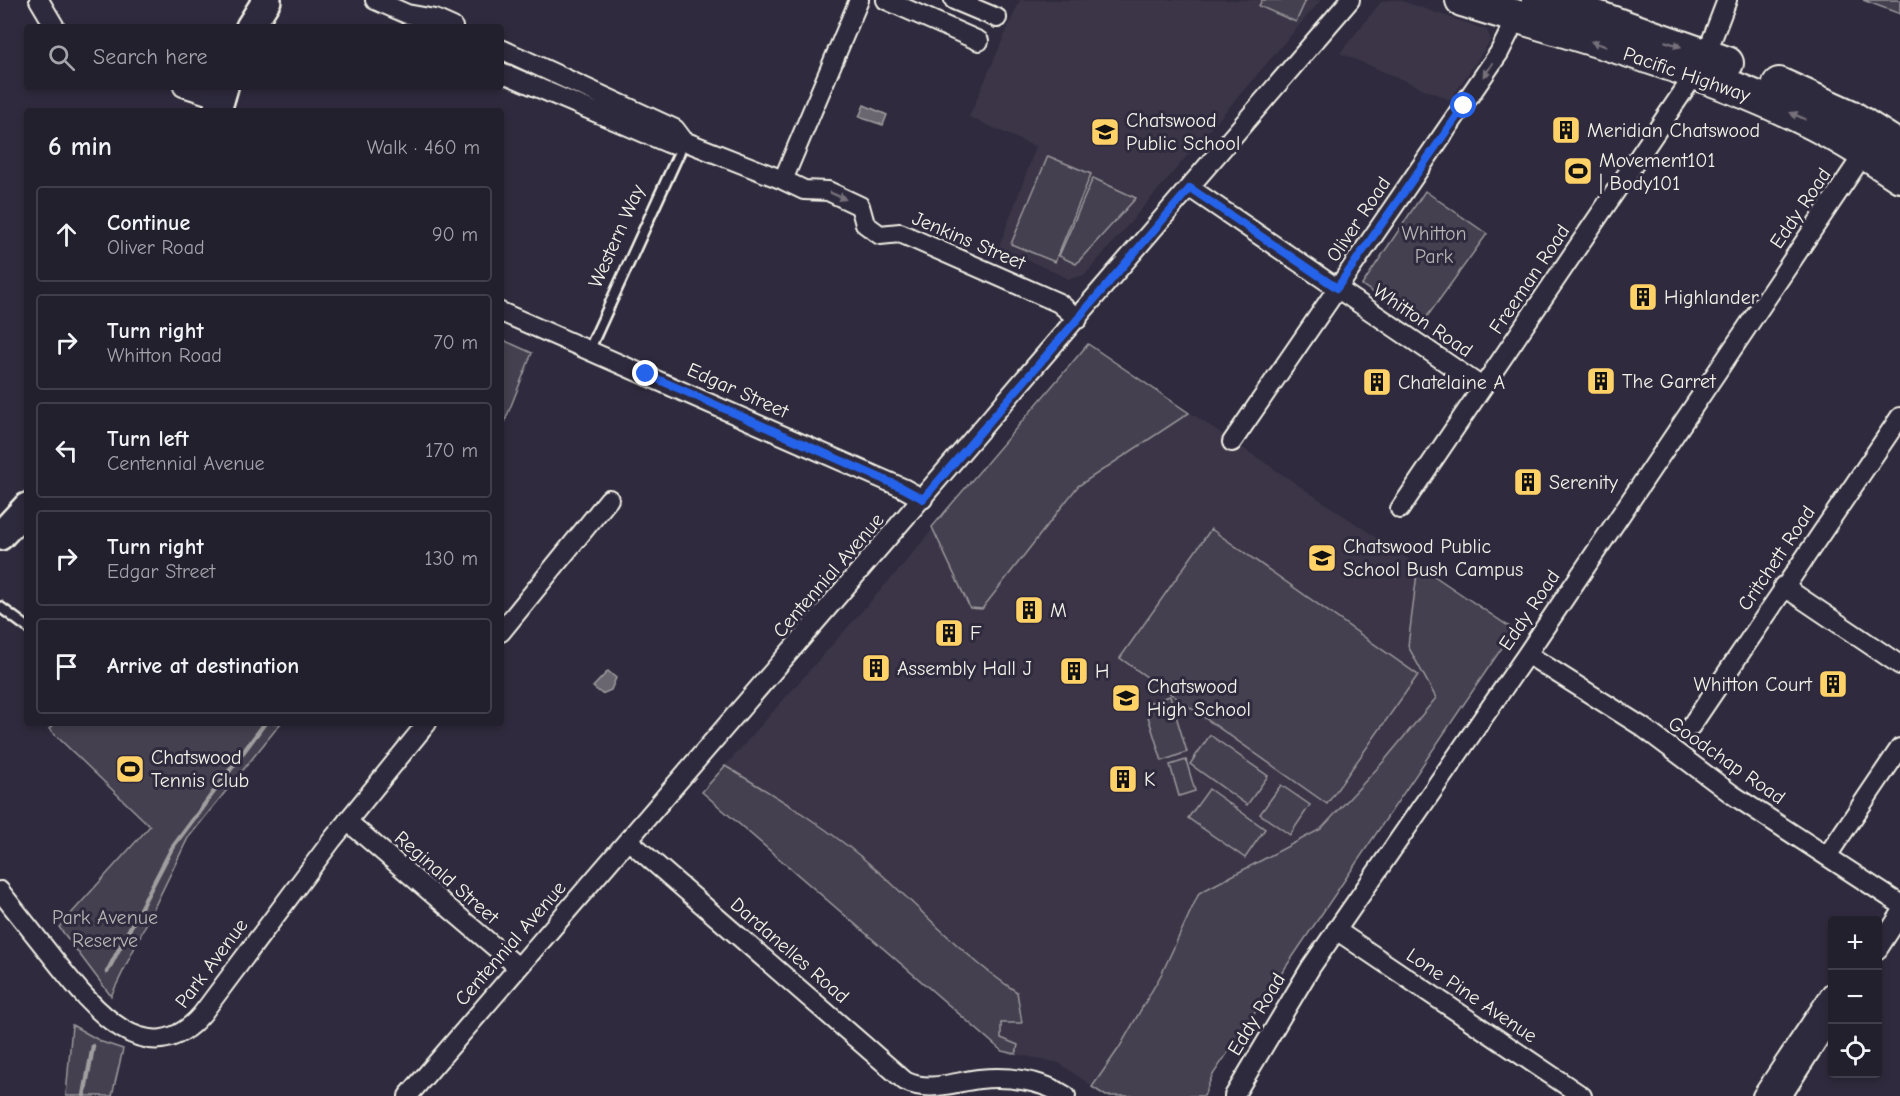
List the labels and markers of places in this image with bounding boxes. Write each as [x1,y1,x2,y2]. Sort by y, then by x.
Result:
place label: Chatswood Public School [1126,109,1240,155]
building icon: Meridian Chatswood [1550,114,1582,146]
school or university icon: Chatswood Public School [1089,116,1121,148]
place label: Meridian Chatswood [1587,119,1760,142]
place label: Movement101 | Body101 [1599,149,1715,195]
sports icon: Movement101 | Body101 [1562,155,1594,187]
building icon: Highlander [1627,281,1659,313]
place label: Highlander [1664,286,1759,309]
building icon: The Garret [1585,365,1617,397]
building icon: Chatelaine A [1361,366,1393,398]
place label: The Garret [1622,370,1717,393]
place label: Chatelaine A [1398,371,1505,394]
building icon: Serenity [1512,466,1544,498]
place label: Serenity [1549,471,1618,494]
place label: Chatswood Public School Bush Campus [1343,535,1523,581]
school or university icon: Chatswood Public School Bush Campus [1306,542,1338,574]
building icon: M [1013,594,1045,626]
place label: M [1050,599,1067,622]
building icon: F [933,617,965,649]
place label: F [970,622,982,645]
building icon: Assembly Hall J [860,652,892,684]
building icon: H [1058,655,1090,687]
place label: Assembly Hall J [897,657,1032,680]
place label: H [1095,660,1109,683]
building icon: Whitton Court [1817,668,1849,700]
place label: Whitton Court [1693,673,1813,696]
place label: Chatswood High School [1147,675,1251,721]
school or university icon: Chatswood High School [1110,682,1142,714]
place label: Chatswood Tennis Club [151,746,249,792]
sports icon: Chatswood Tennis Club [114,753,146,785]
building icon: K [1107,763,1139,795]
place label: K [1144,768,1155,791]

